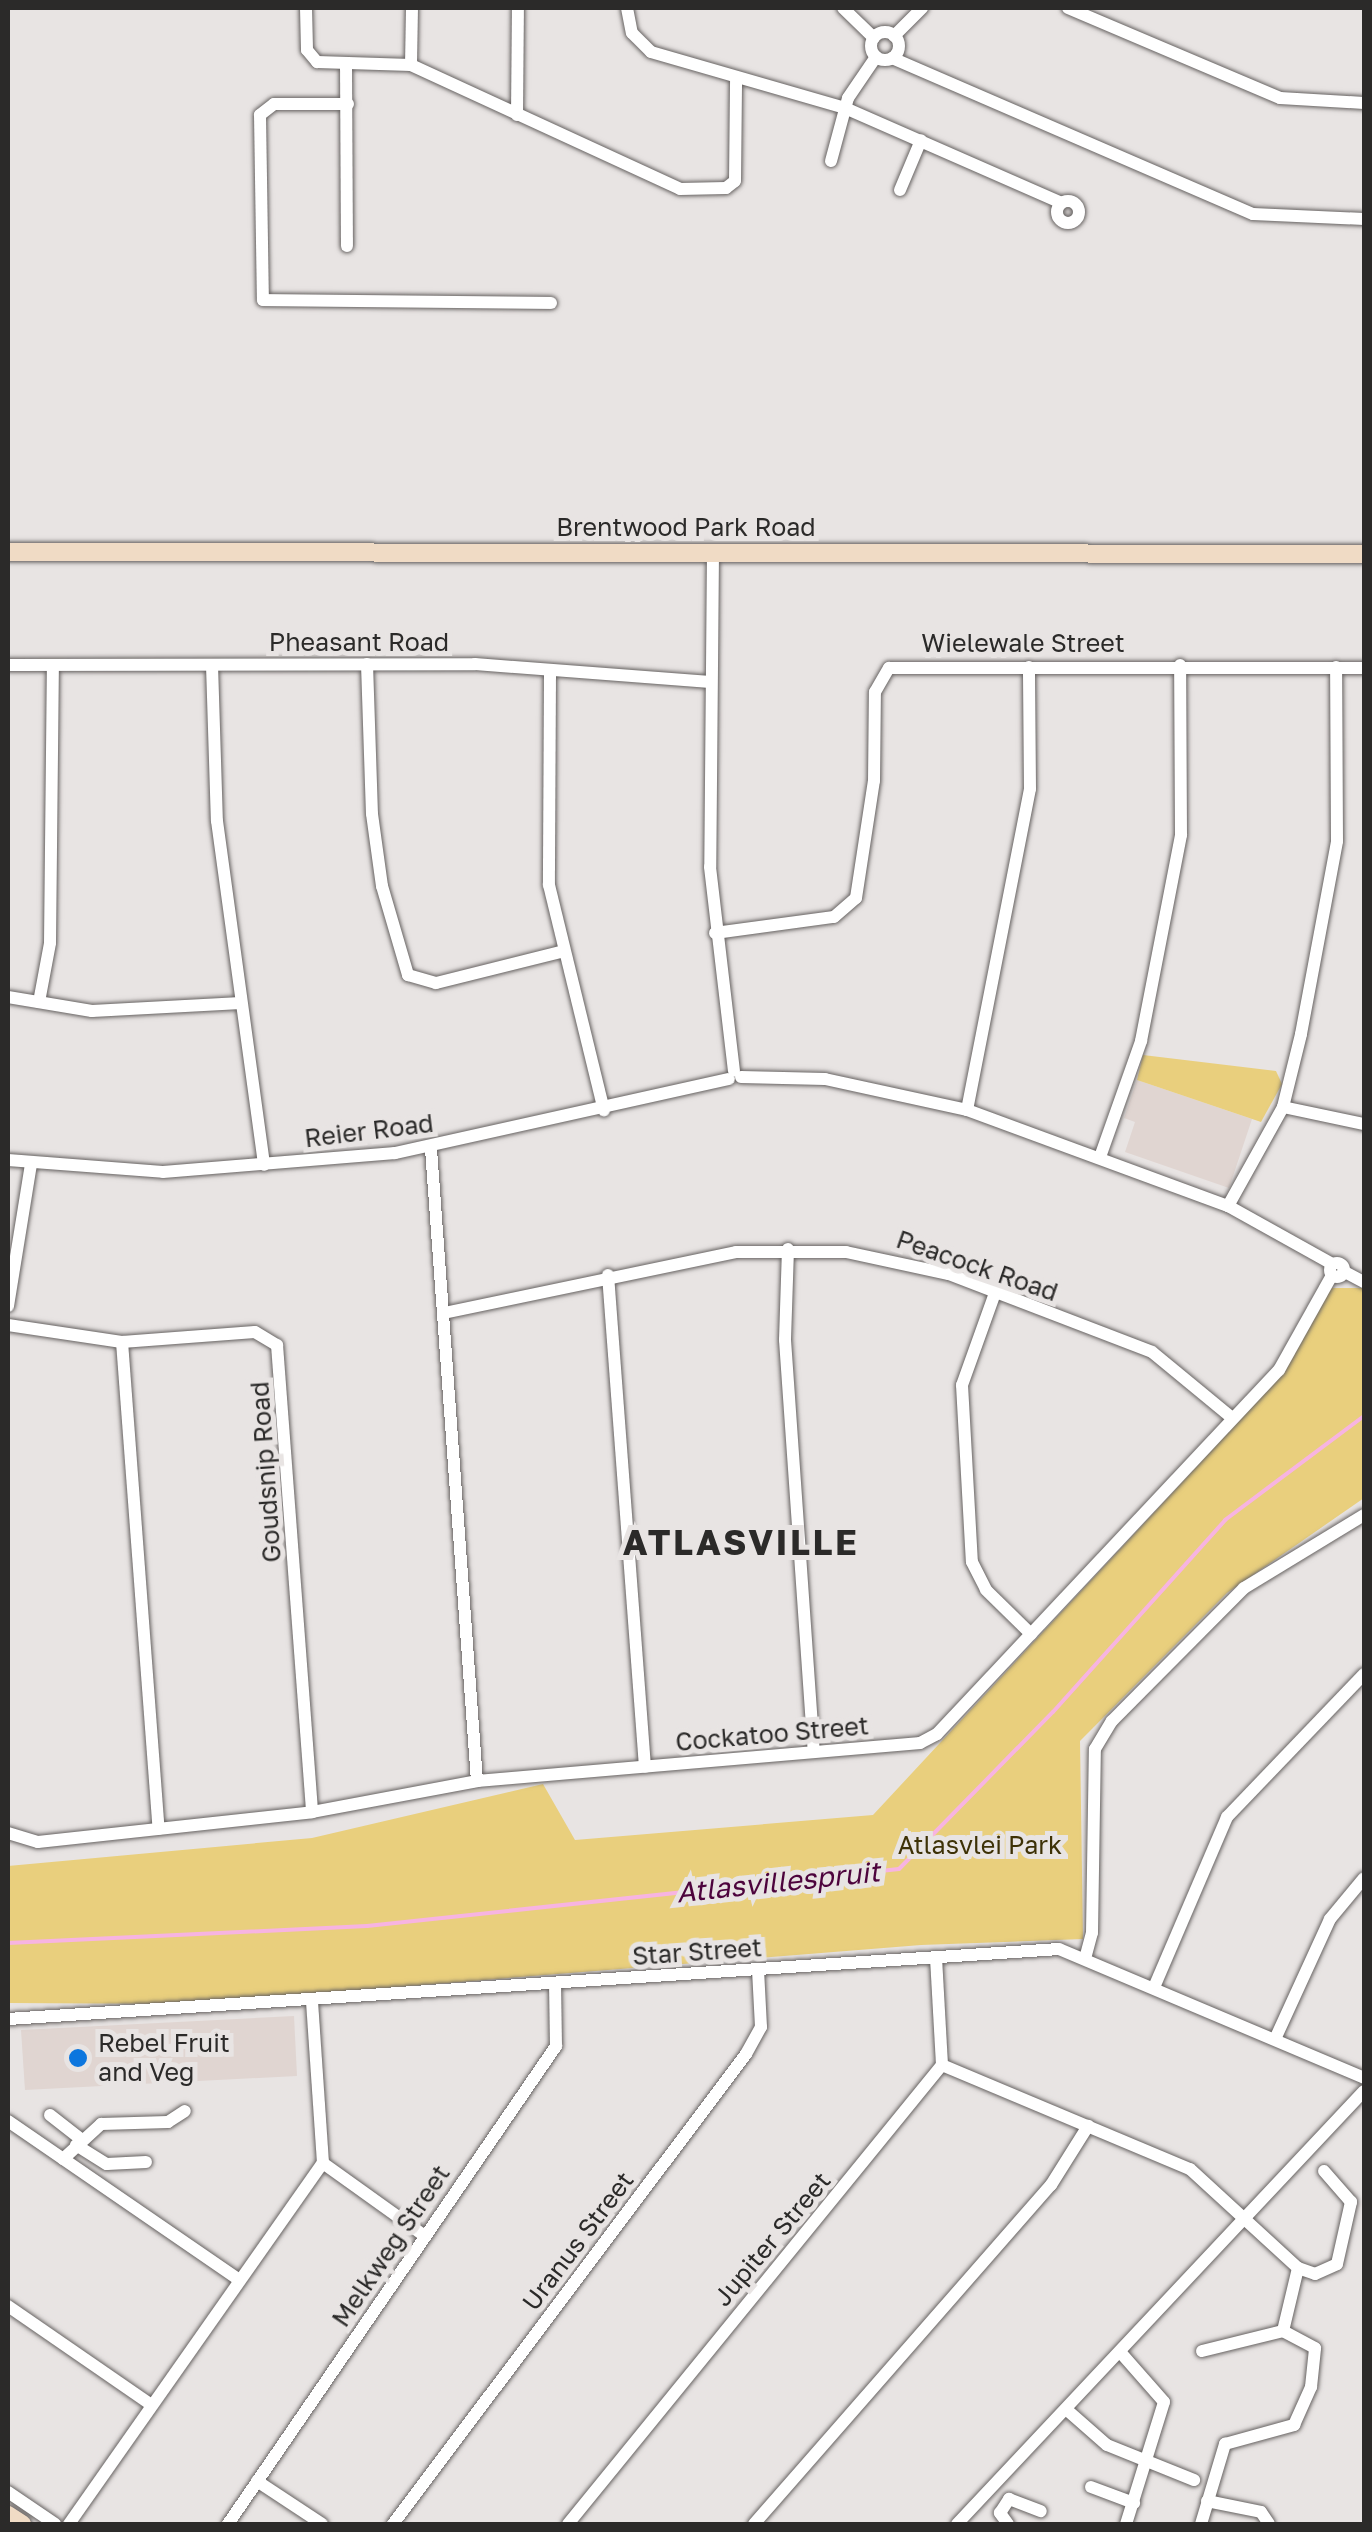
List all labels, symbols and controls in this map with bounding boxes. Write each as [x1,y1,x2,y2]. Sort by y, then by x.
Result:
street label: Brentwood Park Road [556,512,816,542]
street label: Pheasant Road [269,627,449,657]
street label: Wielewale Street [921,628,1125,658]
street label: Reier Road [303,1108,435,1154]
street label: Peacock Road [892,1224,1062,1308]
street label: Goudsnip Road [245,1381,287,1563]
district label: ATLASVILLE [623,1521,859,1563]
street label: Cockatoo Street [674,1711,870,1757]
park label: Atlasvlei Park [898,1830,1062,1860]
water label: Atlasvillespruit [675,1855,881,1909]
street label: Star Street [631,1933,763,1971]
place label: Rebel Fruit and Veg [98,2029,230,2088]
marker: Rebel Fruit and Veg [67,2047,89,2069]
street label: Melkweg Street [326,2159,456,2333]
street label: Uranus Street [516,2166,640,2316]
street label: Jupiter Street [707,2166,837,2312]

